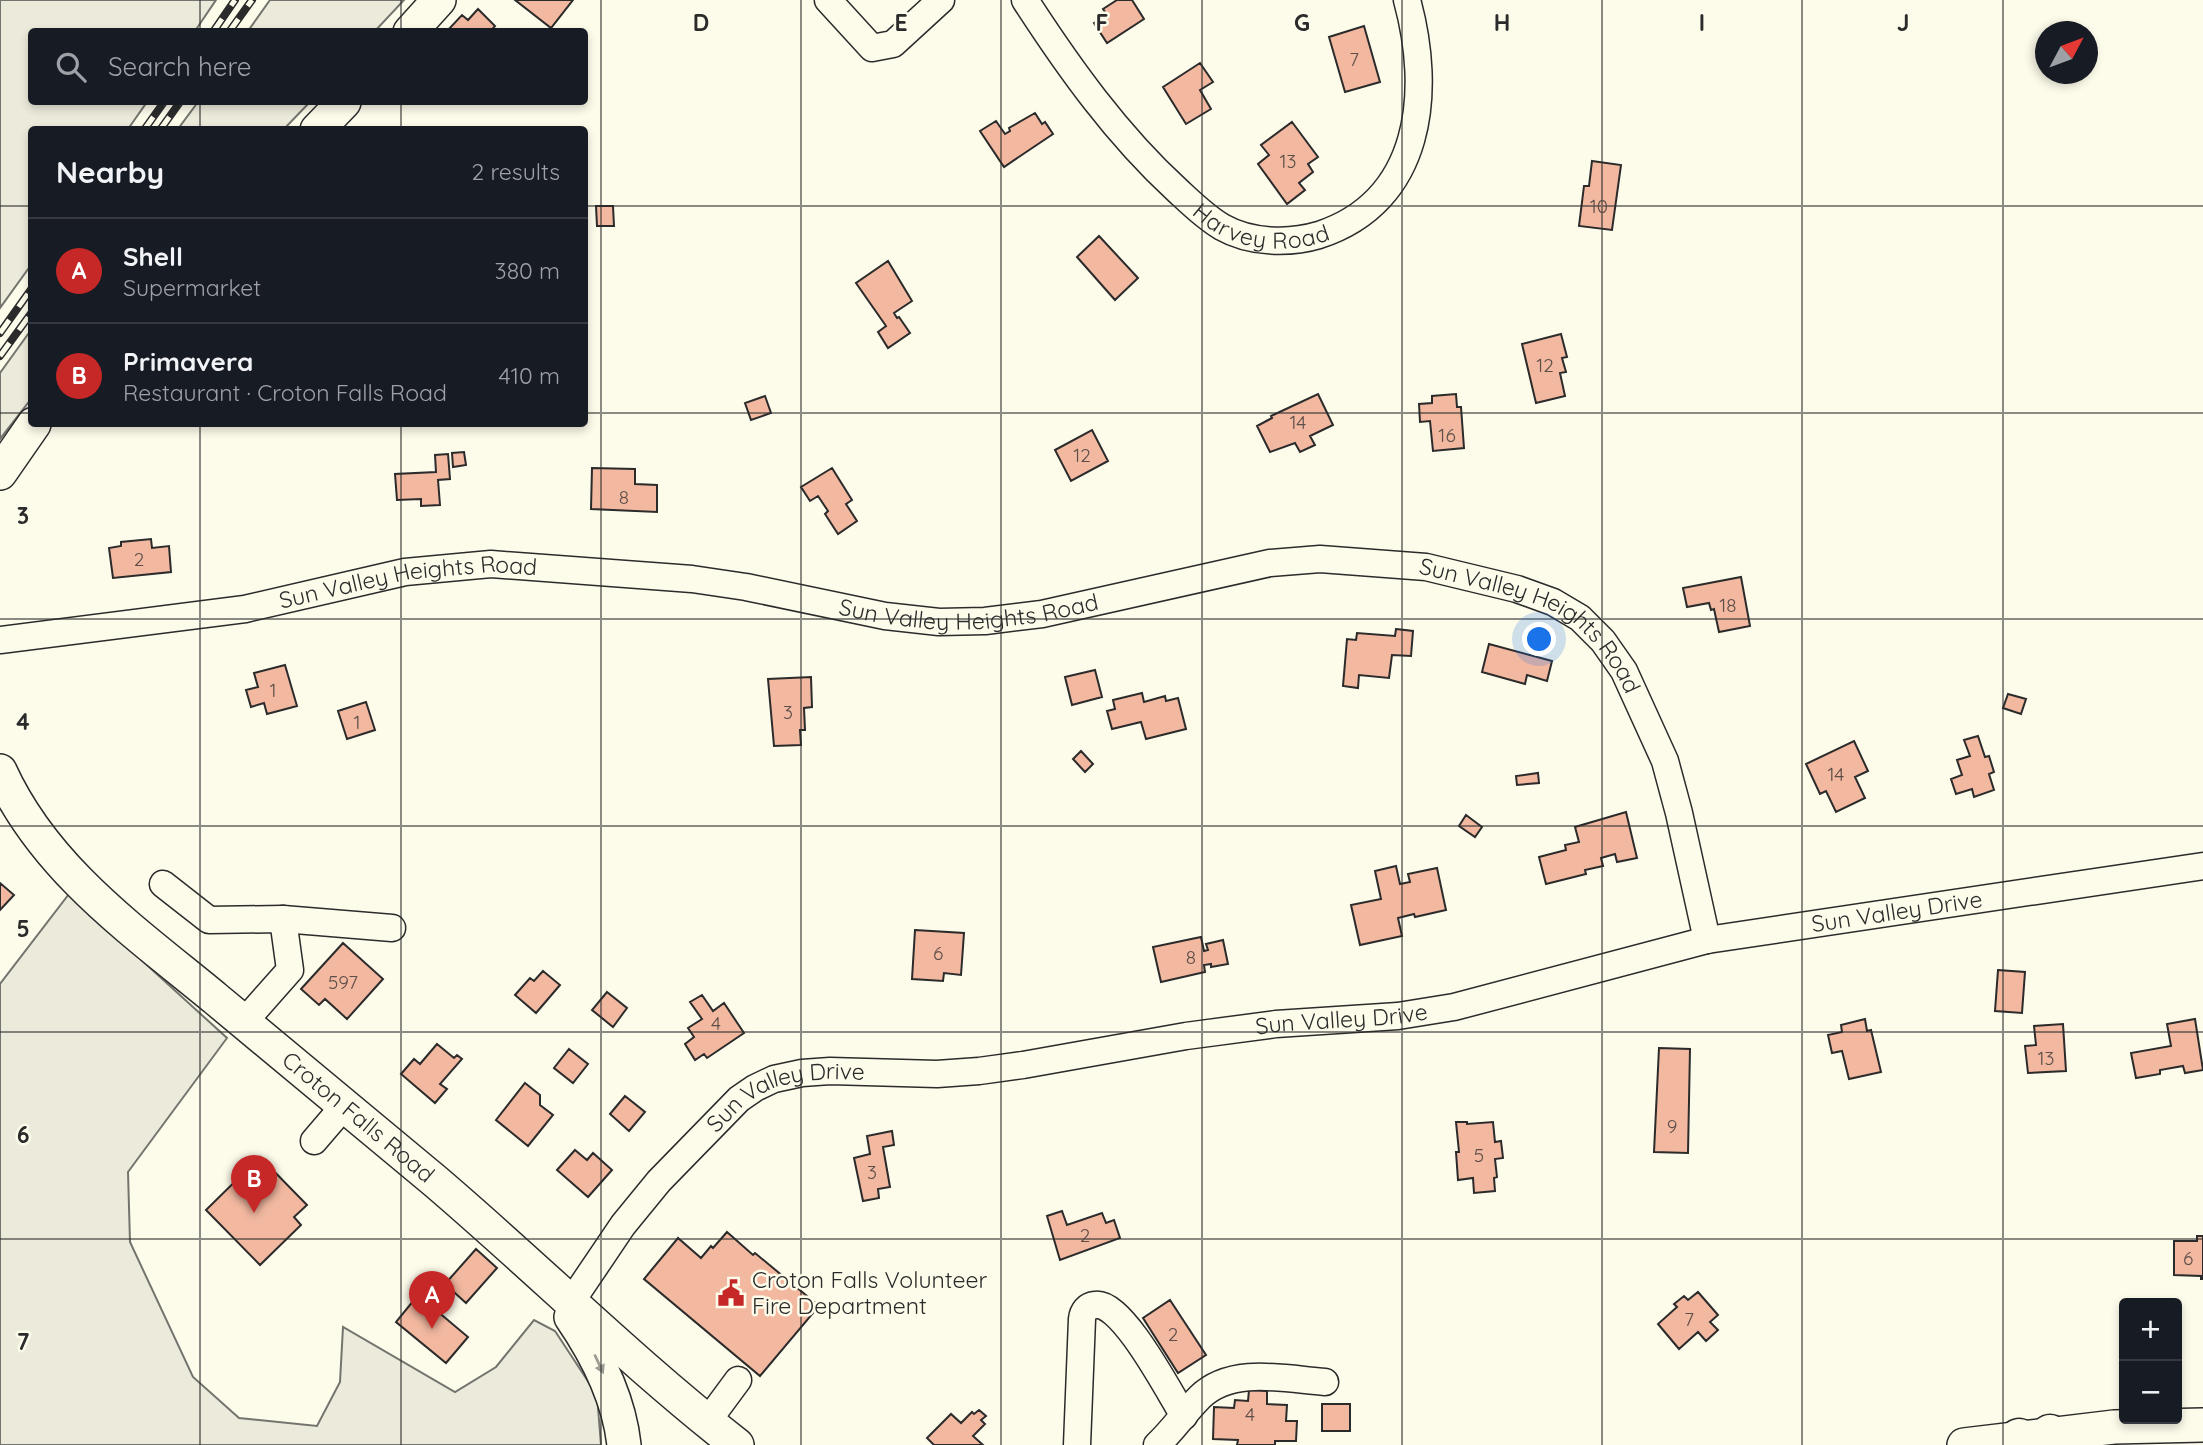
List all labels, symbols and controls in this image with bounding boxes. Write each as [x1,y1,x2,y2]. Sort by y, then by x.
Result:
text: D [693,8,709,37]
text: E [894,8,908,37]
text: F [1096,8,1108,37]
text: G [1294,8,1310,37]
text: H [1494,8,1510,37]
text: I [1699,8,1705,37]
text: J [1897,8,1909,37]
north arrow [2035,21,2098,84]
search box [28,28,588,105]
house number: 7 [1349,47,1359,71]
icon: search [52,48,90,86]
text: Search here [108,50,252,83]
house number: 13 [1280,149,1297,173]
text: Nearby [56,153,164,191]
text: 2 results [471,157,560,186]
house number: 10 [1590,194,1608,218]
street label: Harvey Road [1187,196,1333,255]
text: Shell [123,240,183,273]
text: A [72,256,86,285]
text: 380 m [495,256,560,285]
text: Supermarket [123,273,261,302]
text: Primavera [123,345,253,378]
house number: 12 [1536,353,1554,377]
text: B [71,361,87,390]
text: 410 m [499,361,560,390]
text: Restaurant · Croton Falls Road [123,378,447,407]
house number: 14 [1290,410,1306,434]
house number: 16 [1438,423,1456,447]
house number: 12 [1073,443,1091,467]
house number: 8 [619,485,629,509]
text: 3 [17,501,29,530]
house number: 2 [134,547,144,571]
street label: Sun Valley Heights Road [276,549,538,615]
street label: Sun Valley Heights Road [1417,551,1647,698]
street label: Sun Valley Heights Road [837,587,1101,636]
house number: 18 [1719,593,1737,617]
your location [1522,622,1556,656]
house number: 1 [269,678,277,702]
house number: 3 [783,700,793,724]
text: 4 [16,707,30,736]
house number: 1 [353,710,361,734]
house number: 14 [1828,762,1844,786]
street label: Sun Valley Drive [1809,884,1984,938]
text: 5 [16,914,30,943]
house number: 6 [933,941,943,965]
house number: 8 [1186,945,1196,969]
house number: 597 [328,970,358,994]
street label: Sun Valley Drive [1254,996,1429,1041]
house number: 4 [711,1011,721,1035]
street label: Croton Falls Road [276,1045,441,1189]
house number: 13 [2038,1046,2055,1070]
street label: Sun Valley Drive [700,1056,865,1138]
house number: 9 [1667,1114,1677,1138]
text: 6 [17,1120,29,1149]
house number: 5 [1474,1143,1484,1167]
pin: B [231,1155,277,1213]
house number: 3 [867,1160,877,1184]
house number: 2 [1080,1223,1090,1247]
house number: 6 [2183,1246,2193,1270]
place label: Croton Falls Volunteer Fire Department [752,1265,987,1320]
pin: A [409,1271,455,1329]
public building icon: Croton Falls Volunteer Fire Department [716,1278,746,1308]
map controls [2119,1298,2182,1424]
button: + [2119,1298,2182,1361]
house number: 7 [1684,1307,1694,1331]
house number: 2 [1168,1322,1178,1346]
text: 7 [17,1327,30,1356]
one-way arrow [593,1354,605,1374]
button: − [2119,1361,2182,1424]
house number: 4 [1245,1402,1255,1426]

